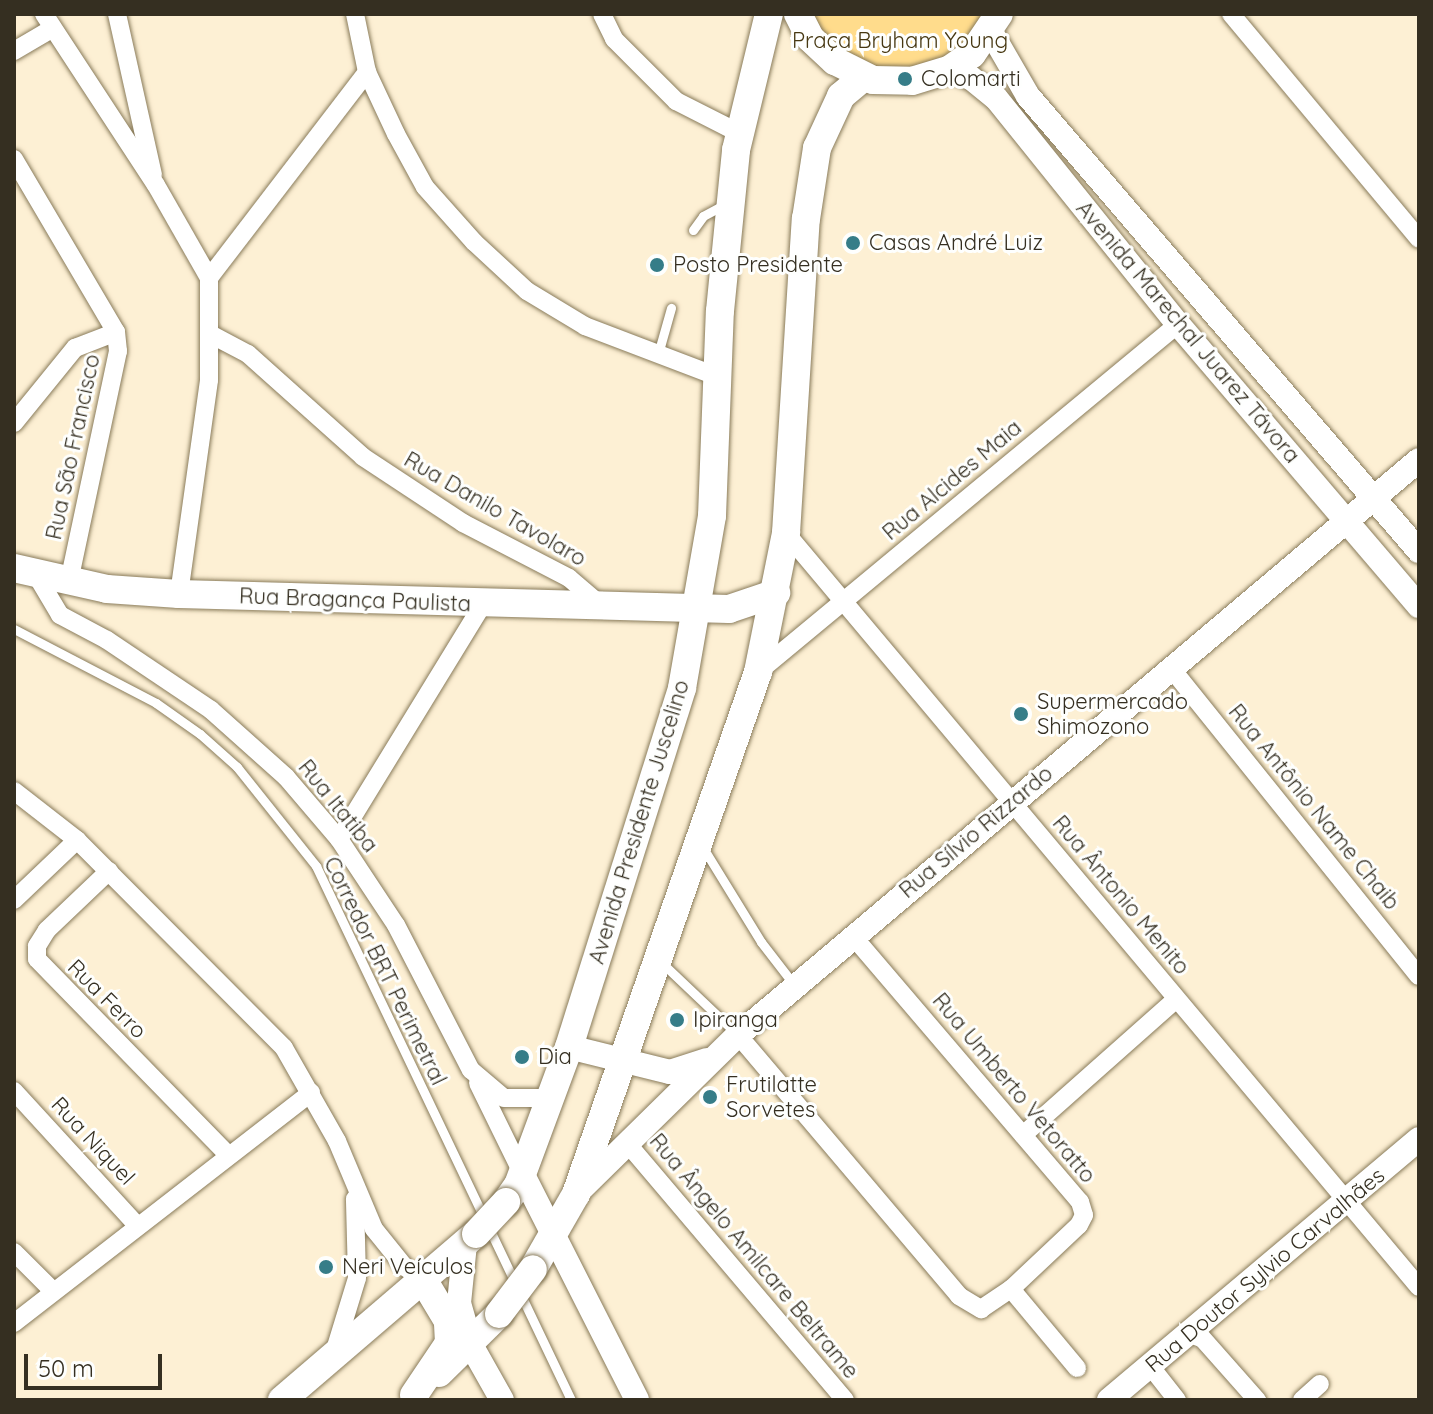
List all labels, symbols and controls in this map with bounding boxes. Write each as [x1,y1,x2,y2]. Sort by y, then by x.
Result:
park label: Praça Bryham Young [792,28,1008,54]
place label: Colomarti [921,66,1021,92]
marker: Colomarti [896,70,914,88]
street label: Avenida Marechal Juarez Távora [1071,196,1305,468]
place label: Casas André Luiz [869,230,1043,256]
marker: Casas André Luiz [844,234,862,252]
place label: Posto Presidente [673,252,843,278]
marker: Posto Presidente [648,256,666,274]
street label: Rua São Francisco [40,352,106,542]
street label: Rua Alcides Maia [877,414,1027,546]
street label: Rua Danilo Tavolaro [399,446,591,572]
street label: Rua Bragança Paulista [239,583,471,617]
street label: Avenida Presidente Juscelino [583,677,695,967]
place label: Supermercado Shimozono [1037,688,1188,740]
street label: Rua Antônio Name Chaib [1223,699,1405,915]
marker: Supermercado Shimozono [1012,705,1030,723]
street label: Rua Itatiba [293,754,383,858]
street label: Rua Sílvio Rizzardo [894,760,1058,904]
street label: Rua Ântonio Menito [1047,810,1195,980]
street label: Corredor BRT Perimetral [318,853,452,1089]
street label: Rua Ferro [62,954,152,1044]
street label: Rua Umberto Vetoratto [927,988,1101,1188]
place label: Ipiranga [693,1007,778,1033]
marker: Ipiranga [668,1011,686,1029]
place label: Dia [538,1044,572,1070]
marker: Dia [513,1048,531,1066]
place label: Frutilatte Sorvetes [726,1071,817,1122]
marker: Frutilatte Sorvetes [701,1088,719,1106]
street label: Rua Niquel [46,1092,140,1190]
street label: Rua Ângelo Amilcare Beltrame [644,1128,864,1384]
street label: Rua Doutor Sylvio Carvalhães [1140,1162,1390,1378]
place label: Neri Veículos [342,1254,473,1280]
marker: Neri Veículos [317,1258,335,1276]
scale bar [28,1338,166,1388]
text: 50 m [38,1353,94,1383]

